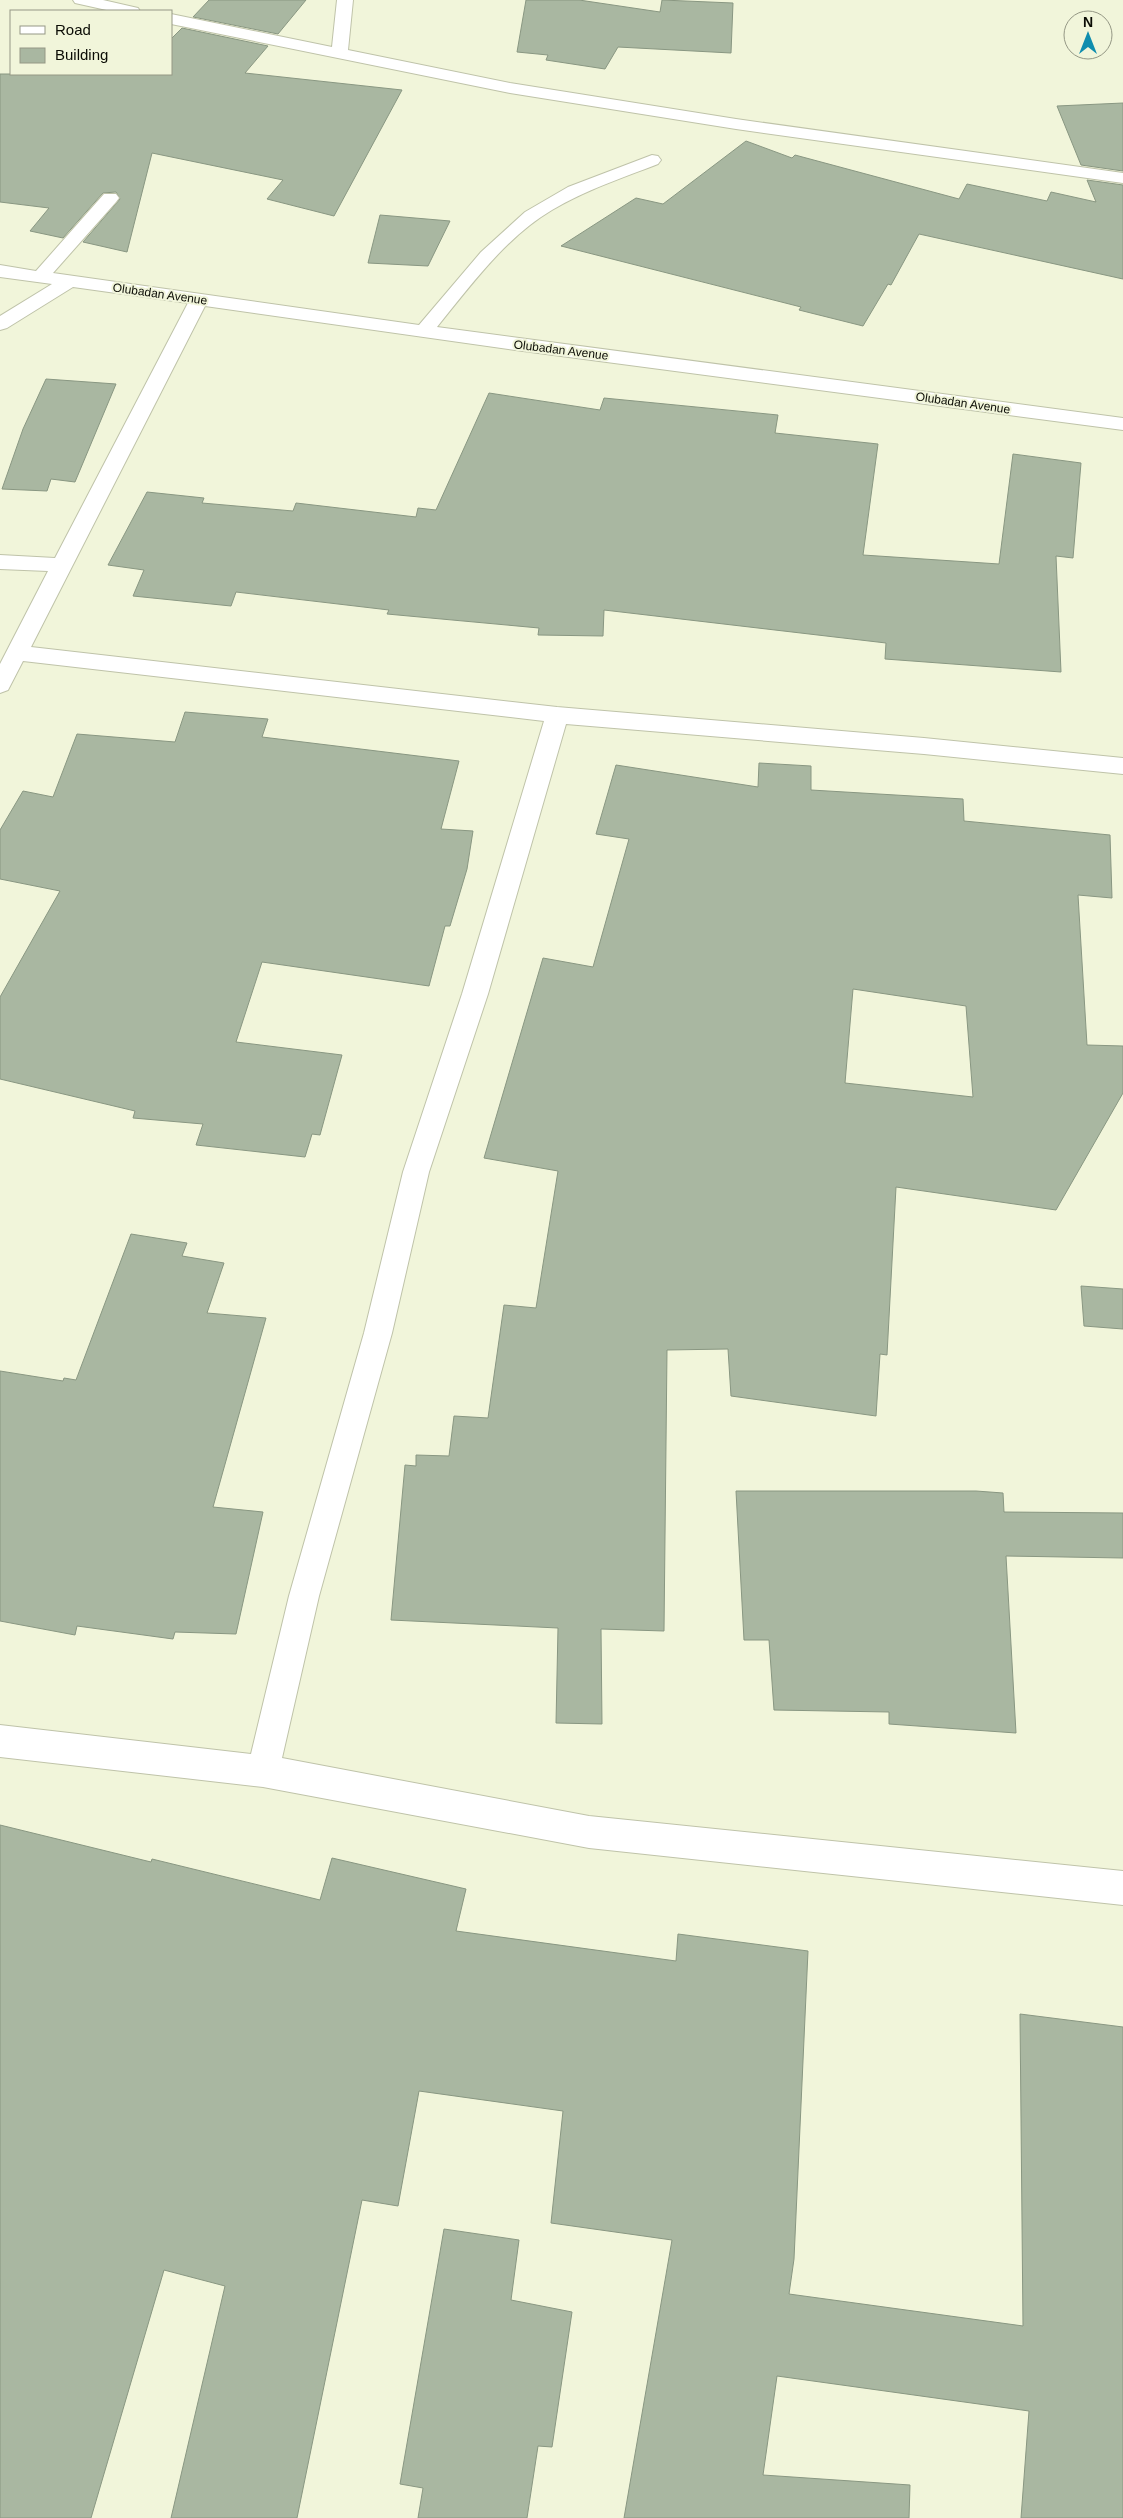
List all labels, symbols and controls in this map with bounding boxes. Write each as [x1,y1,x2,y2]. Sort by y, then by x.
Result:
legend [10,10,172,75]
north arrow [1063,10,1113,60]
text: N [1083,14,1093,30]
text: Road [55,21,91,38]
text: Building [55,46,108,63]
street label: Olubadan Avenue [112,280,208,308]
street label: Olubadan Avenue [513,337,609,363]
street label: Olubadan Avenue [915,389,1011,417]

